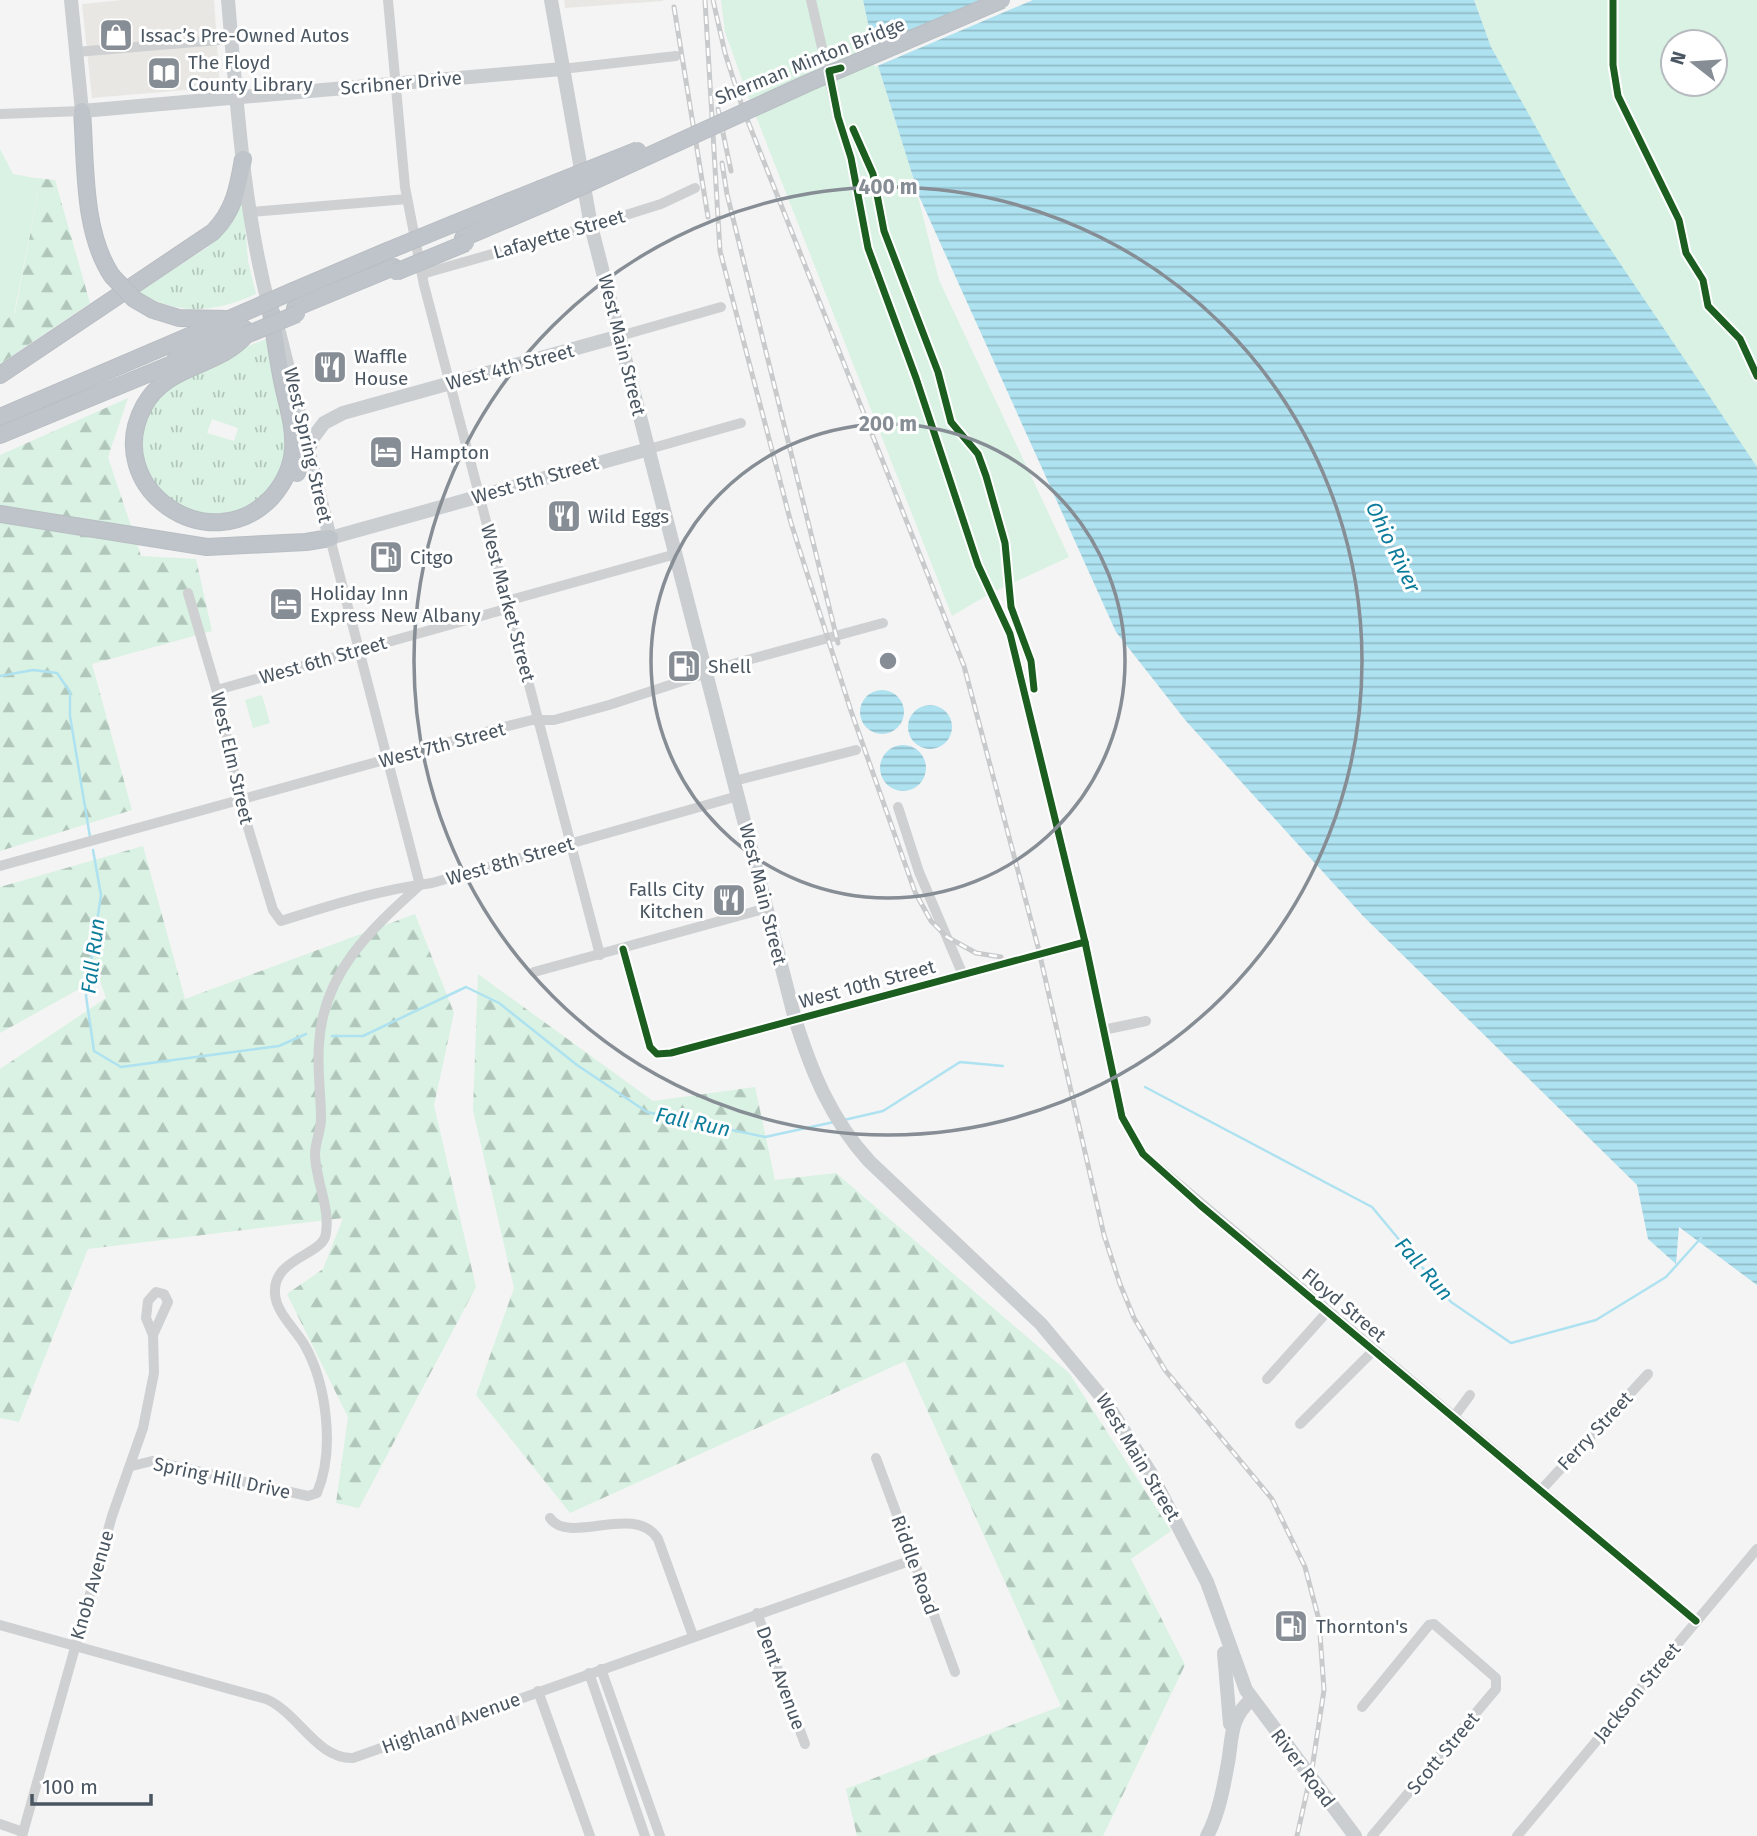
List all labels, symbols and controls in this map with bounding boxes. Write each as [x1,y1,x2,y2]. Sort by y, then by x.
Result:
street label: Sherman Minton Bridge [712,12,908,110]
shop icon: Issac’s Pre-Owned Autos [97,16,135,54]
place label: Issac’s Pre-Owned Autos [140,24,349,47]
north arrow [1659,28,1729,98]
text: N [1665,49,1691,68]
place label: The Floyd County Library [188,51,313,96]
library icon: The Floyd County Library [145,54,183,92]
street label: Scribner Drive [339,66,463,100]
text: 400 m [858,174,918,200]
street label: Lafayette Street [491,204,627,264]
street label: West Main Street [593,272,651,418]
street label: West 4th Street [444,339,577,395]
place label: Waffle House [354,345,408,390]
restaurant icon: Waffle House [311,348,349,386]
street label: West Spring Street [279,365,337,525]
text: 200 m [859,411,917,437]
hotel icon: Hampton [367,433,405,471]
place label: Hampton [410,441,490,464]
street label: West 5th Street [469,451,601,509]
restaurant icon: Wild Eggs [545,497,583,535]
water label: Ohio River [1360,497,1426,597]
place label: Wild Eggs [588,505,669,528]
street label: West Market Street [476,522,540,685]
fuel station icon: Citgo [367,538,405,576]
place label: Citgo [410,546,453,569]
place label: Holiday Inn Express New Albany [310,582,481,627]
hotel icon: Holiday Inn Express New Albany [267,585,305,623]
street label: West 6th Street [257,631,389,689]
fuel station icon: Shell [665,647,703,685]
centre of rings [876,649,900,673]
place label: Shell [708,655,751,678]
street label: West Elm Street [206,690,258,827]
street label: West 7th Street [376,717,508,773]
street label: West Main Street [734,821,792,967]
street label: West 8th Street [444,832,577,890]
place label: Falls City Kitchen [629,878,705,923]
restaurant icon: Falls City Kitchen [710,881,748,919]
water label: Fall Run [75,917,111,995]
street label: West 10th Street [796,955,938,1013]
water label: Fall Run [653,1101,733,1143]
water label: Fall Run [1389,1232,1459,1306]
street label: Floyd Street [1297,1263,1391,1347]
street label: Ferry Street [1553,1387,1637,1475]
street label: West Main Street [1091,1389,1185,1525]
street label: Spring Hill Drive [151,1452,293,1504]
street label: Riddle Road [886,1512,944,1618]
street label: Knob Avenue [65,1528,119,1642]
fuel station icon: Thornton's [1272,1607,1310,1645]
place label: Thornton's [1316,1615,1408,1638]
street label: Dent Avenue [752,1623,810,1733]
street label: Jackson Street [1589,1638,1685,1746]
street label: Highland Avenue [379,1687,523,1759]
street label: Scott Street [1402,1707,1484,1799]
street label: River Road [1266,1724,1340,1812]
scale bar [32,1762,150,1806]
text: 100 m [42,1774,98,1800]

